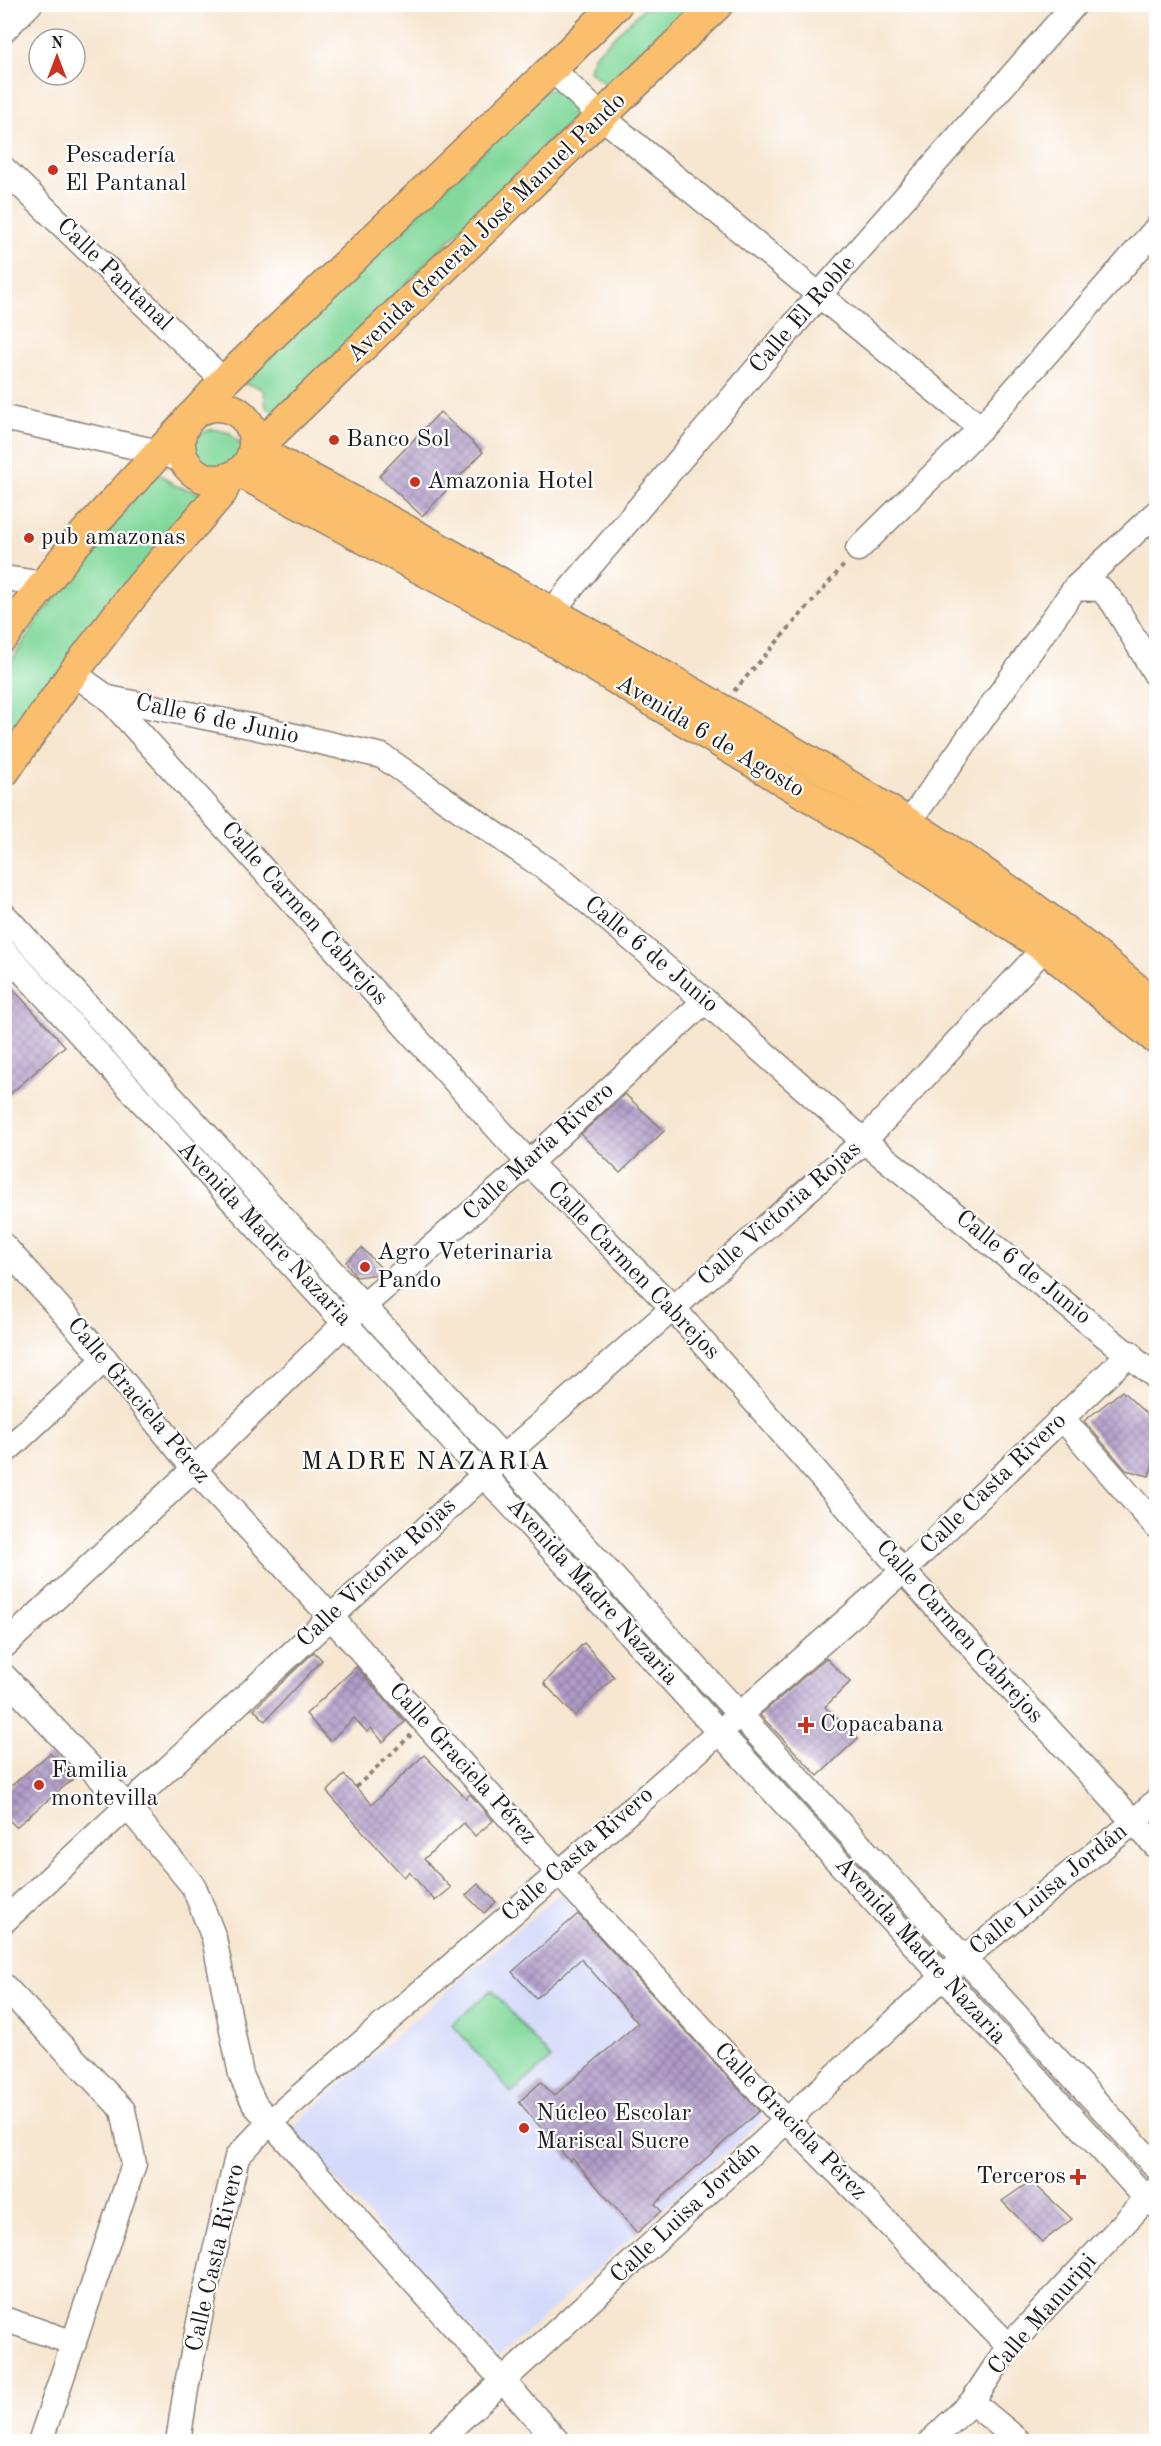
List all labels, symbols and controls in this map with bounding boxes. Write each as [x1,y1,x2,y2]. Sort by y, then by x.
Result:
north arrow [27,27,87,87]
text: N [51,36,64,52]
street label: Avenida General José Manuel Pando [343,89,631,367]
place label: Pescadería El Pantanal [65,144,186,196]
marker: Pescadería El Pantanal [46,163,60,177]
street label: Calle Pantanal [52,214,176,336]
street label: Calle El Roble [746,252,860,378]
place label: Banco Sol [346,428,450,452]
marker: Banco Sol [327,433,341,447]
place label: Amazonia Hotel [427,470,593,494]
marker: Amazonia Hotel [408,475,422,489]
place label: pub amazonas [41,526,186,550]
marker: pub amazonas [22,531,36,545]
street label: Avenida 6 de Agosto [612,671,808,803]
street label: Calle 6 de Junio [133,691,301,749]
street label: Calle Carmen Cabrejos [216,818,392,1010]
street label: Calle 6 de Junio [579,892,723,1018]
street label: Calle María Rivero [459,1078,619,1226]
street label: Avenida Madre Nazaria [172,1137,356,1331]
street label: Calle Victoria Rojas [694,1137,866,1291]
street label: Calle Carmen Cabrejos [542,1177,724,1365]
street label: Calle 6 de Junio [951,1206,1095,1330]
place label: Agro Veterinaria Pando [377,1241,553,1293]
marker: Agro Veterinaria Pando [358,1260,372,1274]
street label: Calle Graciela Pérez [62,1314,214,1488]
street label: Calle Casta Rivero [917,1409,1071,1559]
district label: MADRE NAZARIA [301,1449,551,1475]
street label: Calle Victoria Rojas [293,1494,461,1652]
street label: Avenida Madre Nazaria [502,1494,682,1690]
street label: Calle Carmen Cabrejos [871,1536,1047,1728]
street label: Calle Graciela Pérez [383,1679,541,1849]
place label: Copacabana [820,1713,944,1737]
marker: Copacabana [797,1716,815,1734]
place label: Familia montevilla [51,1759,159,1811]
marker: Familia montevilla [32,1778,46,1792]
street label: Calle Casta Rivero [498,1783,658,1927]
street label: Calle Luisa Jordán [966,1819,1132,1961]
street label: Avenida Madre Nazaria [830,1853,1010,2049]
street label: Calle Graciela Pérez [709,2039,871,2205]
place label: Núcleo Escolar Mariscal Sucre [536,2102,692,2154]
marker: Núcleo Escolar Mariscal Sucre [517,2121,531,2135]
street label: Calle Luisa Jordán [606,2138,766,2288]
street label: Calle Casta Rivero [183,2162,249,2354]
place label: Terceros [976,2165,1066,2189]
marker: Terceros [1071,2170,1085,2184]
street label: Calle Manuripi [984,2250,1102,2380]

